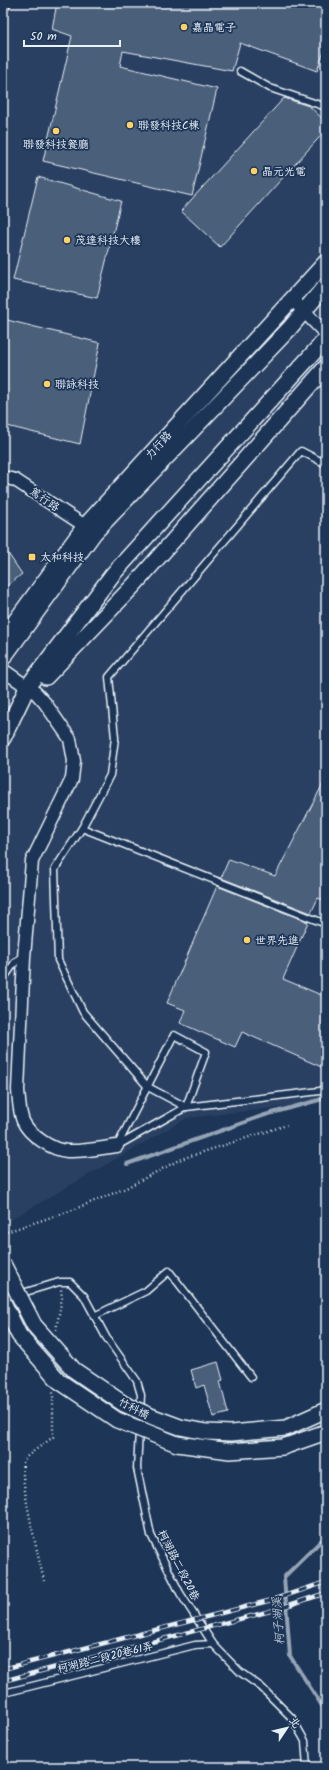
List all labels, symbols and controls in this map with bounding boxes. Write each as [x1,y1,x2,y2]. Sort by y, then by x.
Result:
place label: 嘉晶電子 [192,19,236,37]
scale bar [24,22,120,48]
marker: 嘉晶電子 [179,22,189,32]
text: 50 m [30,27,57,46]
place label: 聯發科技C棟 [138,117,200,135]
marker: 聯發科技C棟 [125,120,135,130]
marker: 聯發科技餐廳 [51,126,61,136]
place label: 聯發科技餐廳 [23,136,89,154]
place label: 晶元光電 [262,163,306,181]
marker: 晶元光電 [249,166,259,176]
place label: 茂達科技大樓 [75,232,141,250]
marker: 茂達科技大樓 [62,235,72,245]
place label: 聯詠科技 [55,376,99,394]
marker: 聯詠科技 [42,379,52,389]
street label: 力行路 [141,427,176,464]
street label: 篤行路 [26,483,63,517]
place label: 太和科技 [40,549,84,567]
marker: 太和科技 [27,552,37,562]
place label: 世界先進 [255,932,299,950]
marker: 世界先進 [242,935,252,945]
street label: 竹科橋 [115,1393,152,1424]
street label: 柯湖路二段20巷 [152,1527,204,1604]
water label: 柯子湖溪 [267,1595,290,1646]
street label: 柯湖路二段20巷61弄 [55,1637,155,1679]
north arrow [267,1708,307,1748]
text: 北 [284,1713,305,1733]

